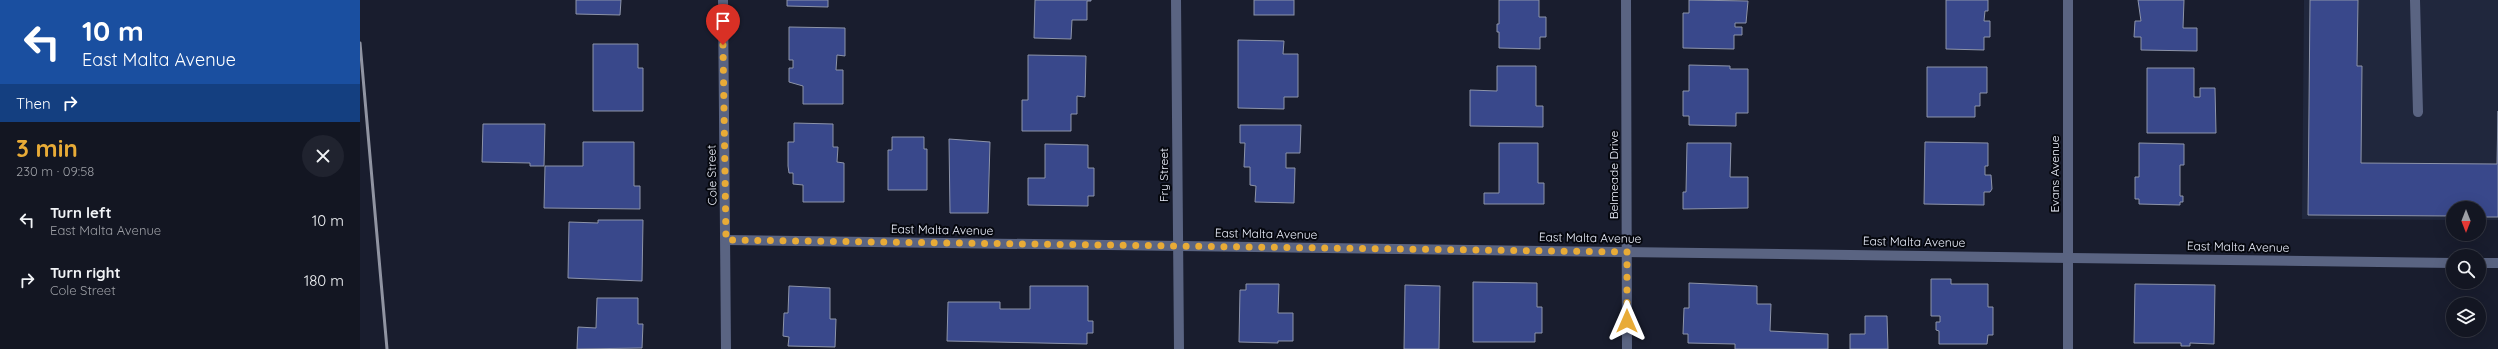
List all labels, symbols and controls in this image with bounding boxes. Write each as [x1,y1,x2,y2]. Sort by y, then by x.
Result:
pin [706,4,740,45]
icon: arrive [712,10,734,32]
text: 10 m [82,13,144,48]
icon: left [16,16,68,68]
text: East Malta Avenue [82,48,236,71]
icon: right [59,92,81,114]
text: Then [16,94,51,113]
street label: Belmeade Drive [1606,130,1621,219]
text: 3 min [16,133,78,163]
button: close [302,135,344,177]
street label: Evans Avenue [2047,135,2062,213]
street label: Cole Street [703,145,720,205]
street label: Fry Street [1156,148,1171,202]
text: 230 m · 09:58 [16,163,94,179]
north arrow [2446,201,2486,241]
map controls [2446,201,2486,337]
text: Turn left [50,203,112,222]
icon: left [16,209,38,231]
text: 10 m [312,211,344,230]
street label: East Malta Avenue [891,221,994,238]
text: East Malta Avenue [50,222,161,238]
street label: East Malta Avenue [1215,225,1318,242]
street label: East Malta Avenue [1539,229,1642,246]
street label: East Malta Avenue [1863,233,1966,250]
street label: East Malta Avenue [2187,238,2290,255]
button: search [2446,249,2486,289]
text: Turn right [50,263,121,282]
icon: right [16,269,38,291]
text: 180 m [304,271,344,290]
text: Cole Street [50,282,116,298]
button: layers [2446,297,2486,337]
position arrow [1606,300,1648,342]

